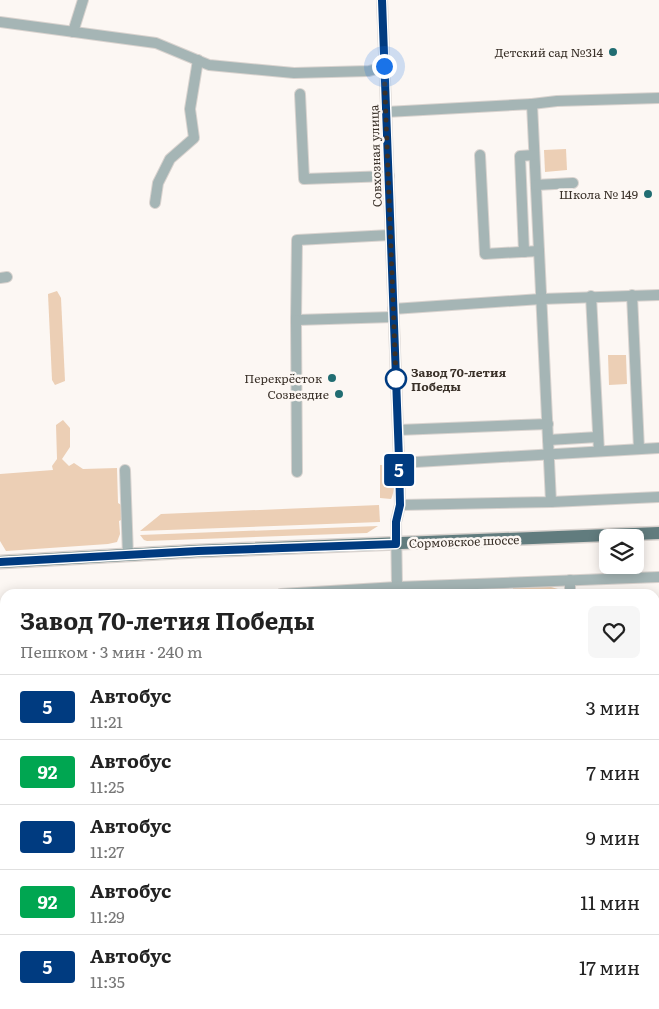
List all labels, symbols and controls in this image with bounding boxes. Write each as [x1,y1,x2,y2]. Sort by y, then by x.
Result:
place label: Детский сад №314 [495,43,603,61]
marker: Детский сад №314 [607,46,619,58]
your location [372,54,397,79]
street label: Совхозная улица [364,104,386,208]
place label: Школа № 149 [559,185,638,203]
marker: Школа № 149 [642,188,654,200]
place label: Завод 70-летия Победы [411,363,506,395]
marker: Завод 70-летия Победы [385,368,407,390]
place label: Перекрёсток [244,369,322,387]
marker: Перекрёсток [326,372,338,384]
place label: Созвездие [267,385,329,403]
marker: Созвездие [333,388,345,400]
line badge: 5 [383,454,415,486]
text: 5 [394,456,404,483]
map controls [599,529,644,574]
button: layers [599,529,644,574]
street label: Сормовское шоссе [408,530,520,552]
text: Завод 70-летия Победы [20,602,315,637]
button: heart [588,606,640,658]
text: Пешком · 3 мин · 240 m [20,639,202,663]
text: Автобус [90,681,171,709]
text: 5 [43,693,52,720]
text: 3 мин [585,693,640,721]
text: 11:21 [90,709,123,733]
text: Автобус [90,746,171,774]
text: 92 [38,758,57,785]
text: 7 мин [586,758,640,786]
text: 11:25 [90,774,124,798]
text: Автобус [90,811,171,839]
text: 5 [43,823,52,850]
text: 9 мин [586,823,640,851]
text: 11:27 [90,839,124,863]
text: Автобус [90,876,171,904]
text: 92 [38,888,57,915]
text: 11 мин [580,888,640,916]
text: 11:29 [90,904,125,928]
text: Автобус [90,941,171,969]
text: 5 [43,953,52,980]
text: 17 мин [579,953,640,981]
text: 11:35 [90,969,125,993]

